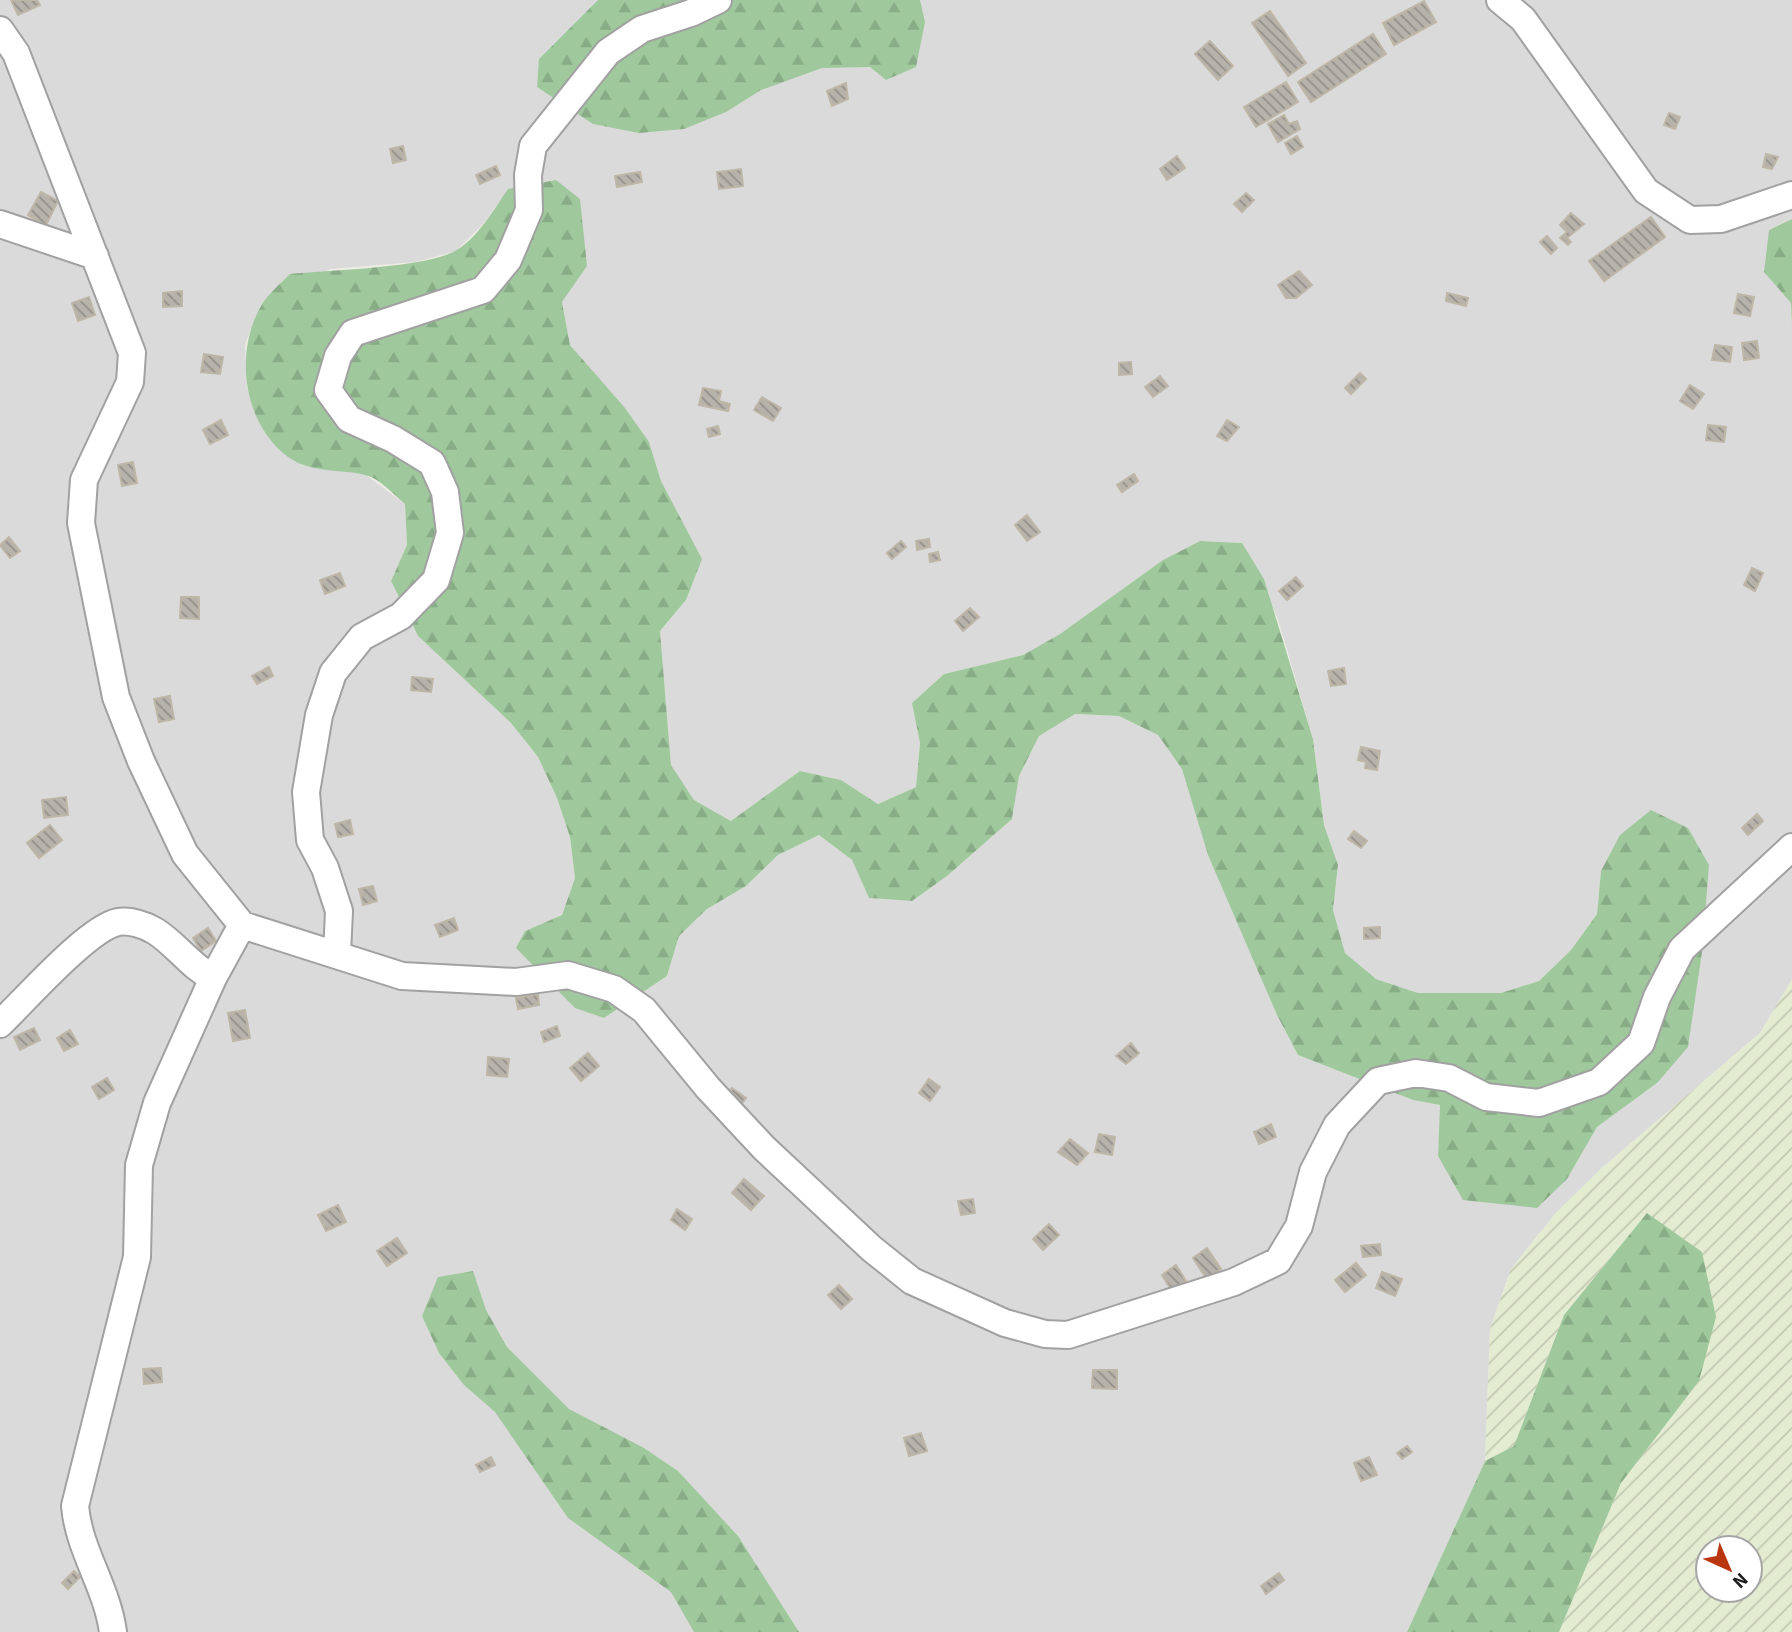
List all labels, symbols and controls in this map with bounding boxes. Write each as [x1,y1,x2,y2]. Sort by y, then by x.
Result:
north arrow [1694,1534,1764,1604]
text: N [1726,1566,1754,1594]

